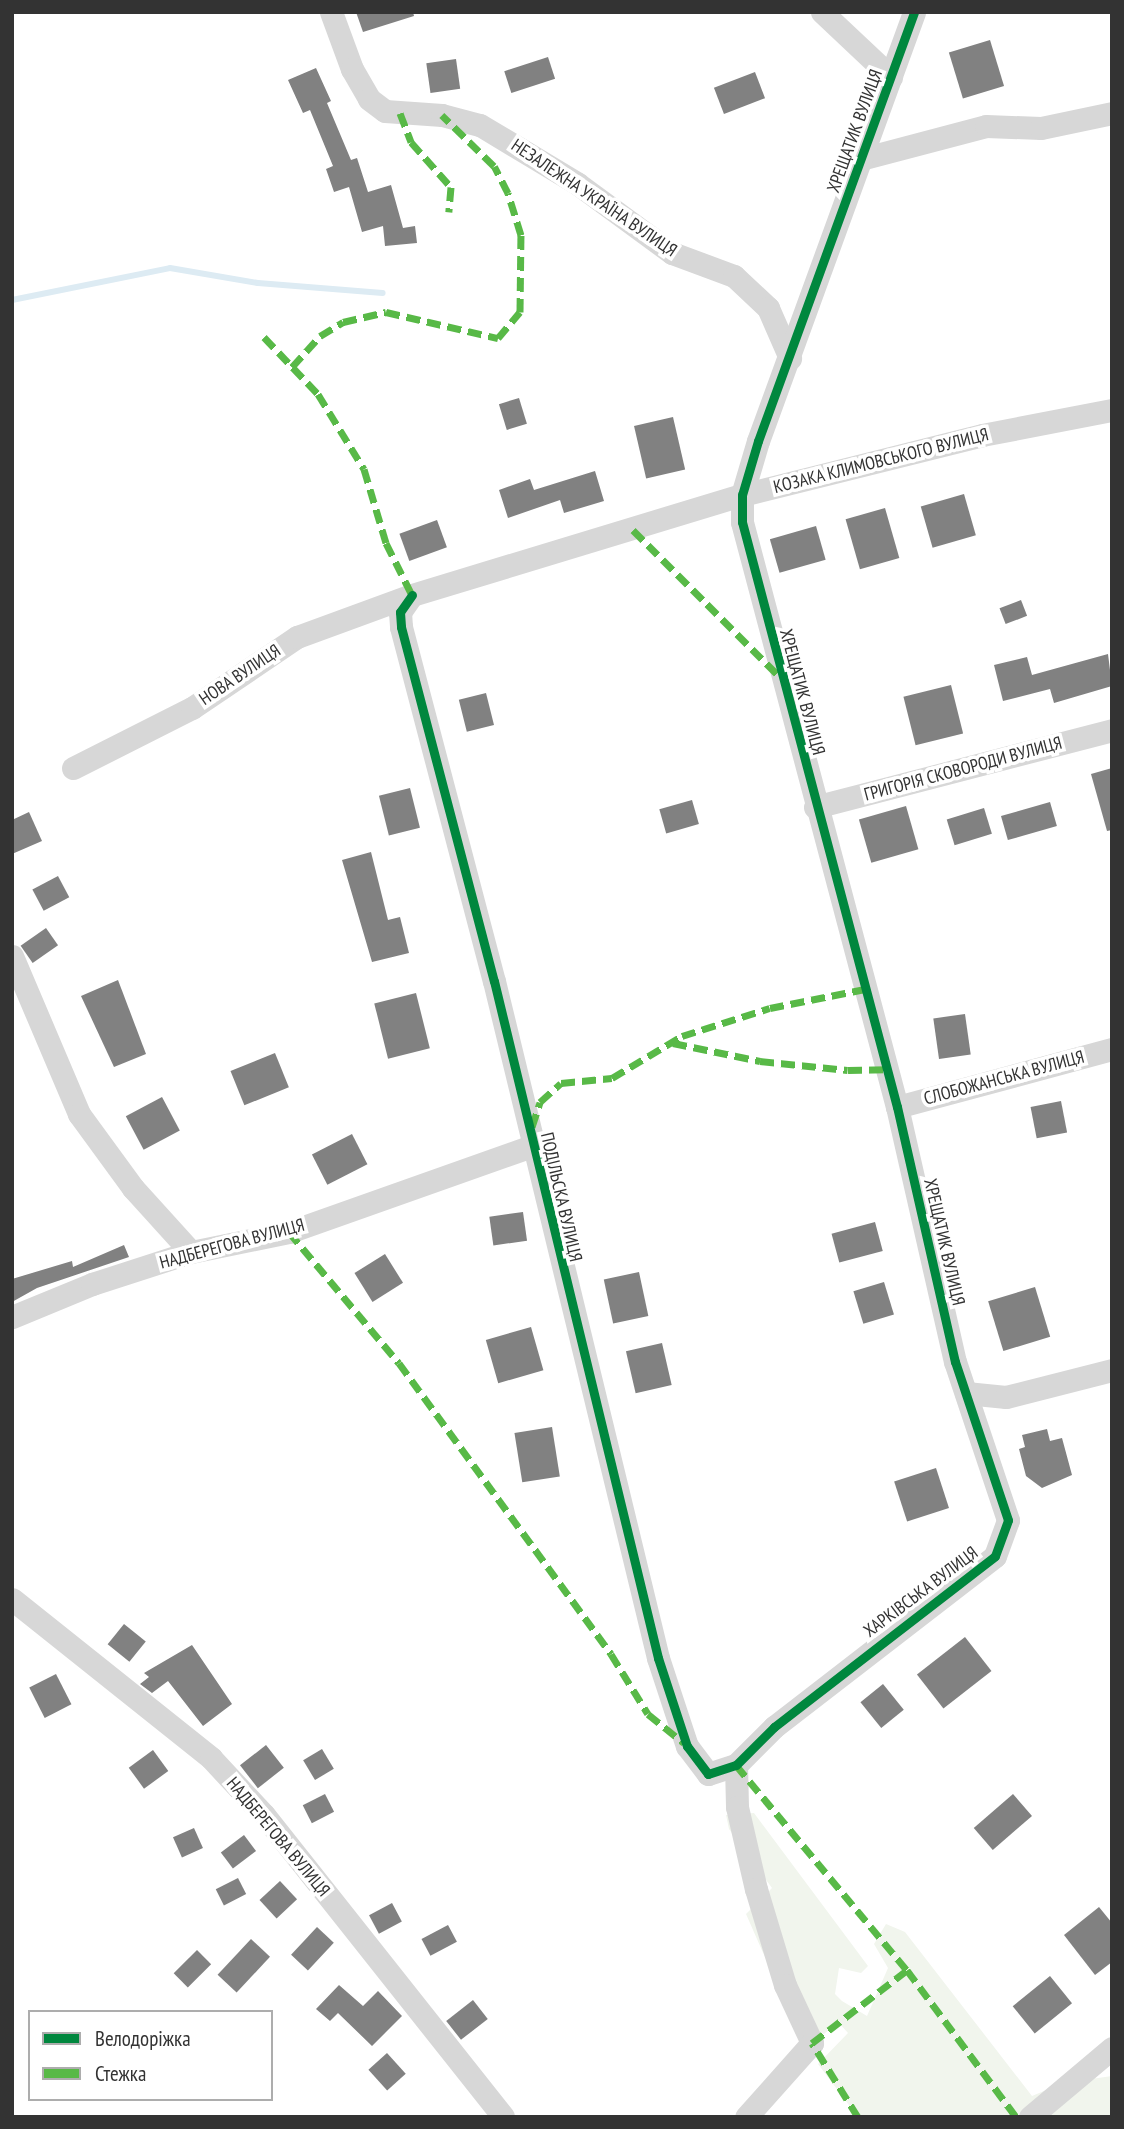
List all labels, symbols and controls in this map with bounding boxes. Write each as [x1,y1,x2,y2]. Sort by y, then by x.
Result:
street label: ХРЕЩАТИК ВУЛИЦЯ [823,66,887,196]
street label: НЕЗАЛЕЖНА УКРАЇНА ВУЛИЦЯ [507,134,681,262]
street label: КОЗАКА КЛИМОВСЬКОГО ВУЛИЦЯ [771,424,991,498]
street label: ХРЕЩАТИК ВУЛИЦЯ [775,627,829,757]
street label: НОВА ВУЛИЦЯ [195,640,285,710]
street label: ГРИГОРІЯ СКОВОРОДИ ВУЛИЦЯ [862,732,1064,806]
street label: СЛОБОЖАНСЬКА ВУЛИЦЯ [921,1046,1087,1110]
street label: ПОДІЛЬСКА ВУЛИЦЯ [536,1130,586,1264]
street label: ХРЕЩАТИК ВУЛИЦЯ [919,1176,969,1308]
street label: НАДБЕРЕГОВА ВУЛИЦЯ [157,1214,307,1274]
street label: ХАРКІВСЬКА ВУЛИЦЯ [859,1542,983,1642]
street label: НАДБЕРЕГОВА ВУЛИЦЯ [222,1773,334,1901]
legend [28,2010,273,2101]
text: Велодоріжка [95,2025,191,2052]
text: Стежка [95,2060,146,2087]

